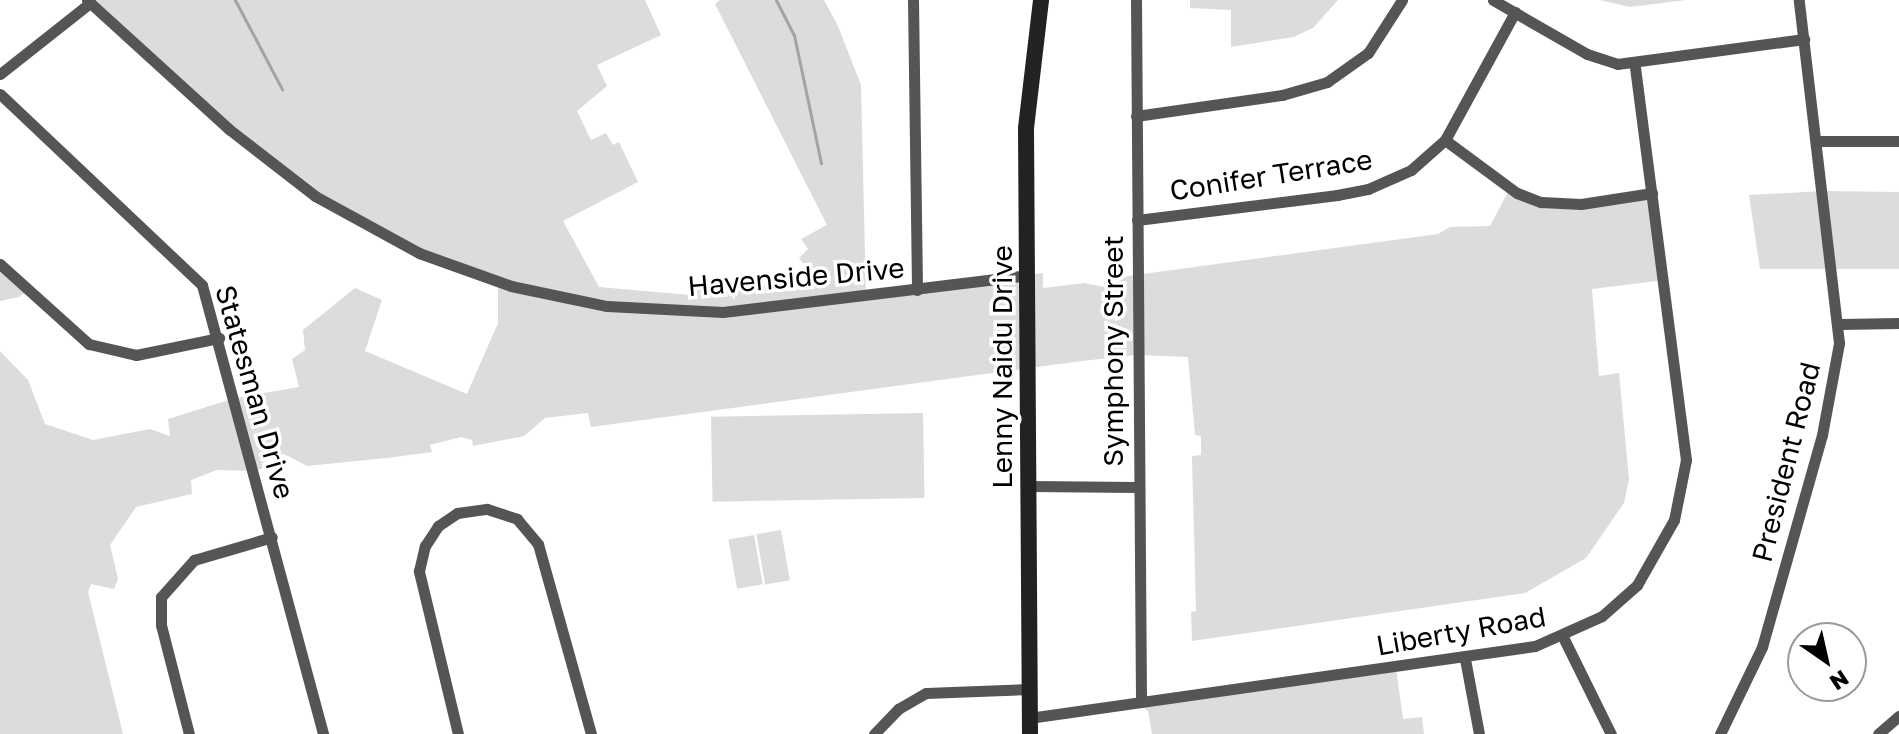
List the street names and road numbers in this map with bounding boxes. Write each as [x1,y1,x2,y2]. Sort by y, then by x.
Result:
street label: Conifer Terrace [1167,142,1375,208]
street label: Symphony Street [1096,235,1130,467]
street label: Lenny Naidu Drive [985,245,1019,489]
street label: Havenside Drive [686,251,906,303]
street label: Statesman Drive [208,281,302,503]
street label: President Road [1745,359,1827,565]
street label: Liberty Road [1374,600,1548,662]

